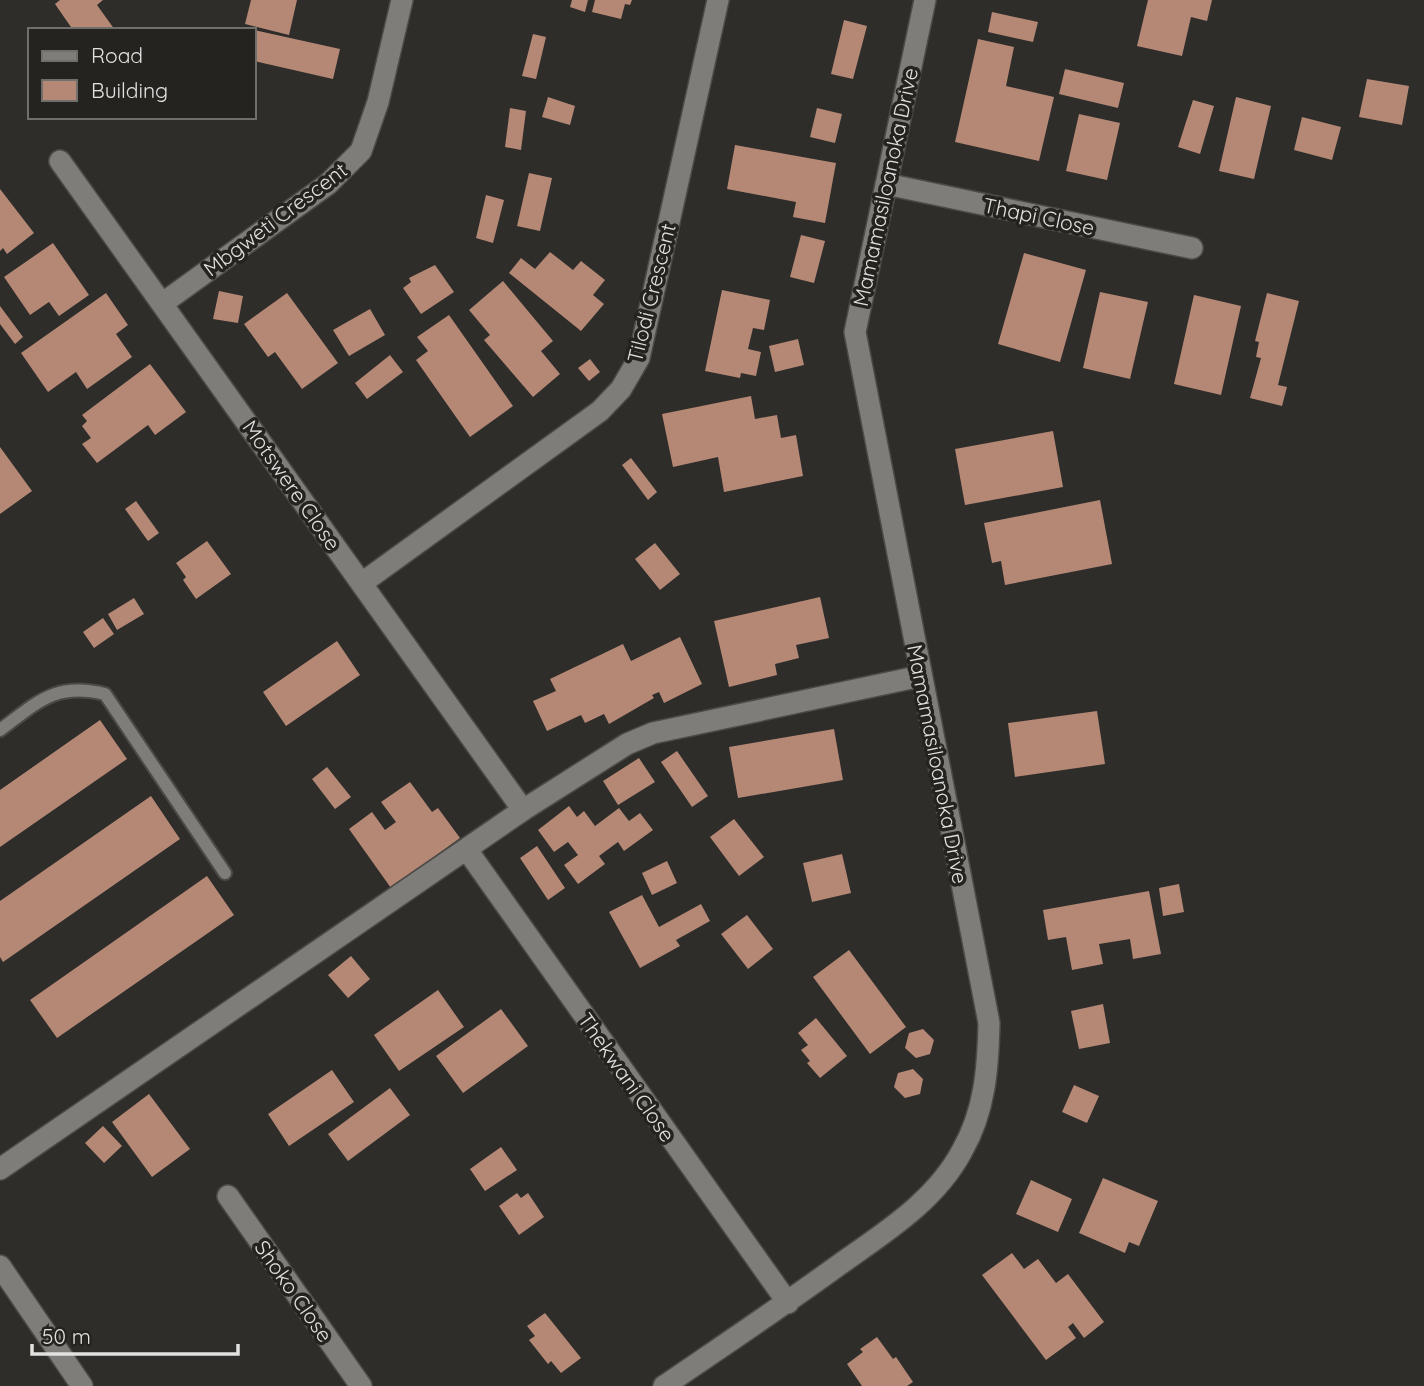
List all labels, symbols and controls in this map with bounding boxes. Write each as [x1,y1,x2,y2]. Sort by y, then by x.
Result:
legend [28,28,256,119]
text: Road [91,42,143,68]
street label: Mamamasiloanoka Drive [847,65,923,309]
text: Building [91,77,168,103]
street label: Mbgweti Crescent [198,156,352,282]
street label: Thapi Close [981,192,1097,240]
street label: Tilodi Crescent [621,221,681,365]
street label: Motswere Close [237,415,347,555]
street label: Mamamasiloanoka Drive [902,642,974,886]
street label: Thekwani Close [573,1008,681,1146]
street label: Shoko Close [249,1235,339,1347]
scale bar [32,1312,238,1356]
text: 50 m [42,1323,91,1349]

